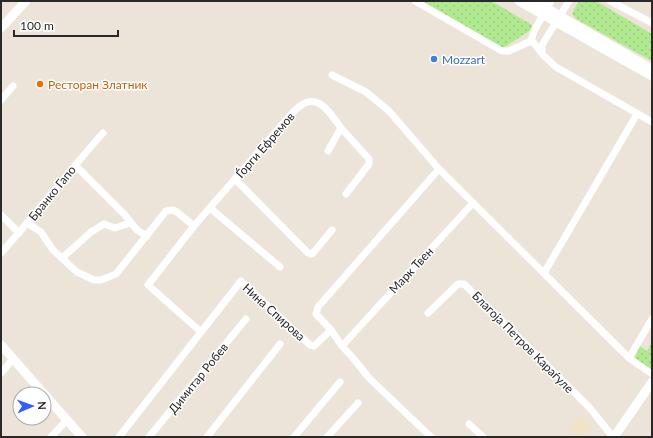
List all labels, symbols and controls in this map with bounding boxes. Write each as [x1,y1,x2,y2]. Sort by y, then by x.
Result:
scale bar [14,12,118,38]
text: 100 m [20,18,54,33]
place label: Mozzart [442,52,486,67]
marker: Mozzart [429,54,439,64]
place label: Ресторан Златник [48,77,148,92]
marker: Ресторан Златник [35,79,45,89]
street label: Ѓорги Ефремов [232,109,298,181]
street label: Бранко Гапо [25,162,79,224]
street label: Марк Твен [386,244,436,296]
street label: Нина Спирова [240,280,308,344]
street label: Благоја Петров Караѓуле [469,288,577,396]
street label: Димитар Робев [165,340,231,416]
north arrow [12,386,52,426]
text: N [36,401,49,410]

